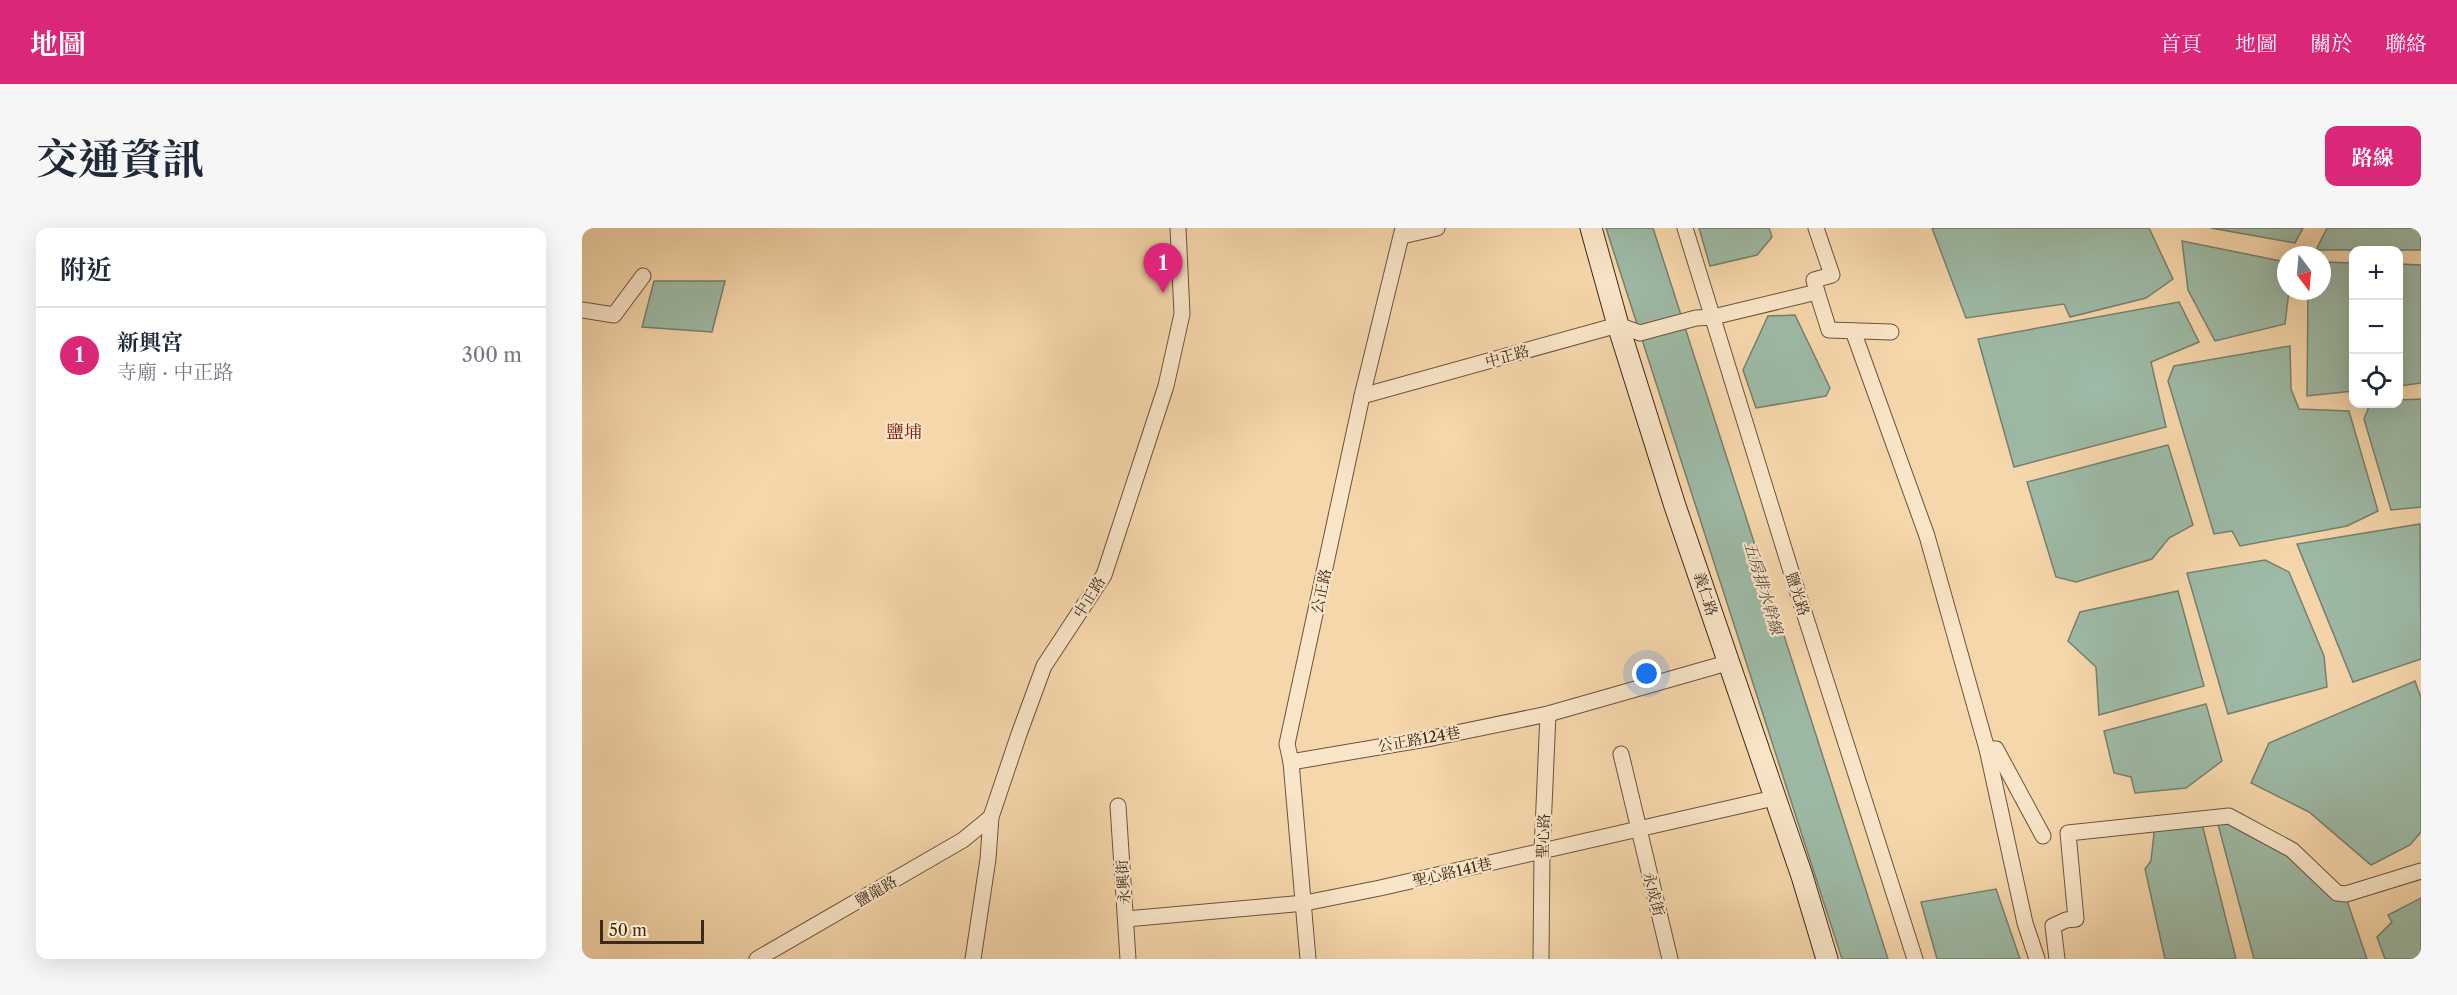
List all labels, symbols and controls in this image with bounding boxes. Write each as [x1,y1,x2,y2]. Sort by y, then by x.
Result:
text: 地圖 [30,27,86,61]
text: 首頁 [2160,31,2202,56]
text: 地圖 [2235,31,2277,56]
text: 關於 [2310,31,2352,56]
text: 聯絡 [2385,31,2427,56]
button: 路線 [2325,126,2421,186]
text: 交通資訊 [36,133,204,185]
pin: 1 [1144,244,1182,293]
north arrow [2277,246,2331,300]
map controls [2349,246,2403,408]
button: + [2349,246,2403,300]
text: 附近 [60,254,112,286]
button: − [2349,300,2403,354]
text: 新興宮 [117,329,183,356]
street label: 中正路 [1483,341,1531,371]
text: 1 [75,343,84,367]
text: 300 m [462,343,522,367]
button: locate [2349,354,2403,408]
text: 寺廟 · 中正路 [117,360,233,384]
district label: 鹽埔 [886,421,922,443]
water label: 五房排水幹線 [1740,539,1788,639]
street label: 公正路 [1307,567,1335,615]
street label: 義仁路 [1690,570,1722,618]
street label: 鹽光路 [1782,570,1814,618]
street label: 中正路 [1069,573,1109,621]
your location [1632,659,1661,688]
street label: 公正路124巷 [1376,722,1462,756]
street label: 聖心路 [1533,813,1553,859]
street label: 聖心路141巷 [1410,854,1494,890]
street label: 永興街 [1112,859,1134,905]
street label: 永成街 [1639,870,1669,918]
street label: 鹽龍路 [852,872,900,910]
scale bar [600,917,704,944]
text: 50 m [609,920,647,940]

